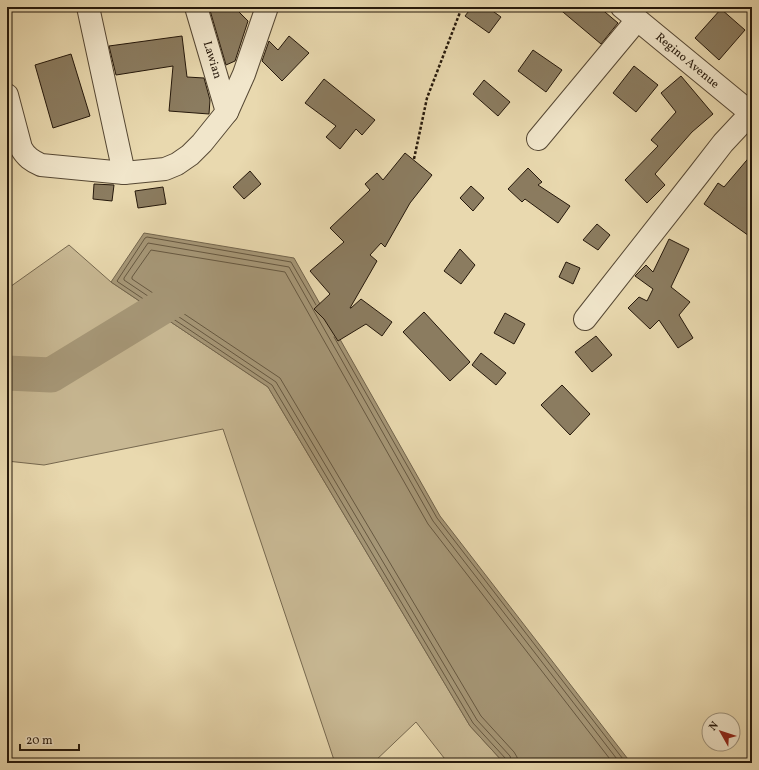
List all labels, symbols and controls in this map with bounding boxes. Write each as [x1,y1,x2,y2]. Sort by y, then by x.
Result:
street label: Regino Avenue [652,30,722,93]
street label: Lawian [199,39,225,81]
north arrow [701,712,741,752]
text: N [706,719,723,734]
scale bar [20,726,79,752]
text: 20 m [26,733,53,749]

